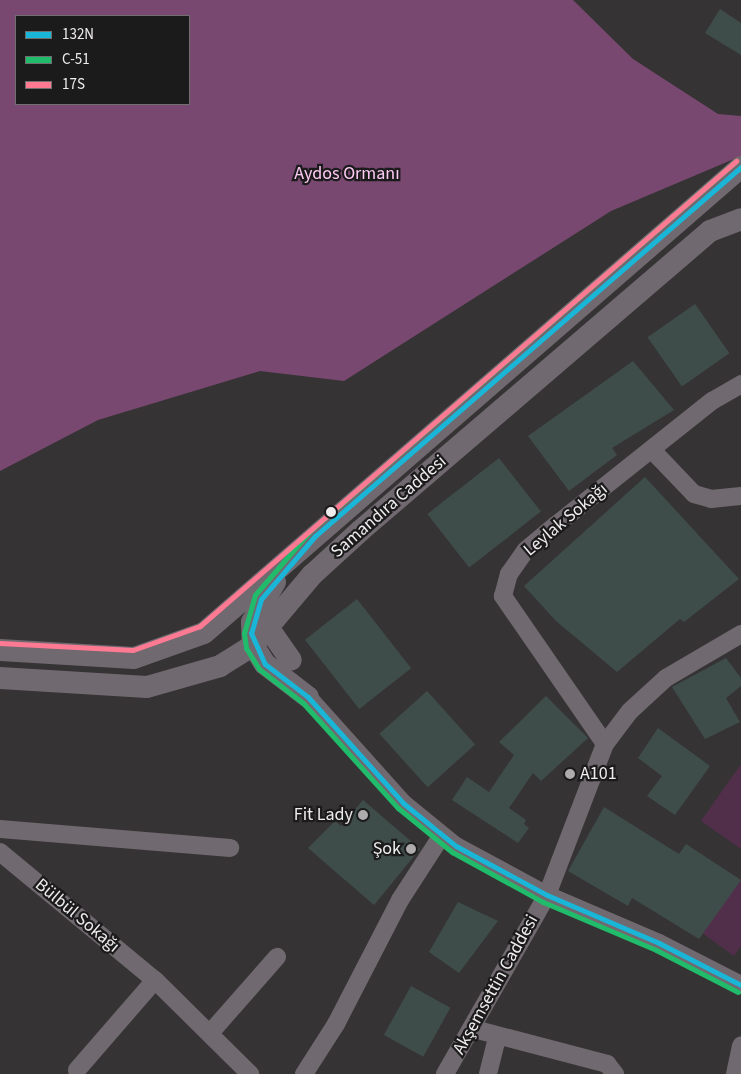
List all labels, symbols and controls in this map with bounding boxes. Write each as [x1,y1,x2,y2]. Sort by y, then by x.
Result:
legend [15,15,190,105]
text: 132N [62,24,94,45]
text: C-51 [62,49,90,70]
text: 17S [62,74,85,95]
park label: Aydos Ormanı [294,163,400,185]
street label: Samandıra Caddesi [327,451,451,563]
street label: Leylak Sokağı [520,479,612,561]
unlabelled marker [326,507,336,517]
place label: A101 [580,763,617,785]
marker: A101 [564,768,576,780]
place label: Fit Lady [294,804,353,826]
marker: Fit Lady [357,809,369,821]
place label: Şok [373,838,401,860]
marker: Şok [405,843,417,855]
street label: Bülbül Sokağı [30,874,124,958]
street label: Akşemsettin Caddesi [449,911,543,1059]

